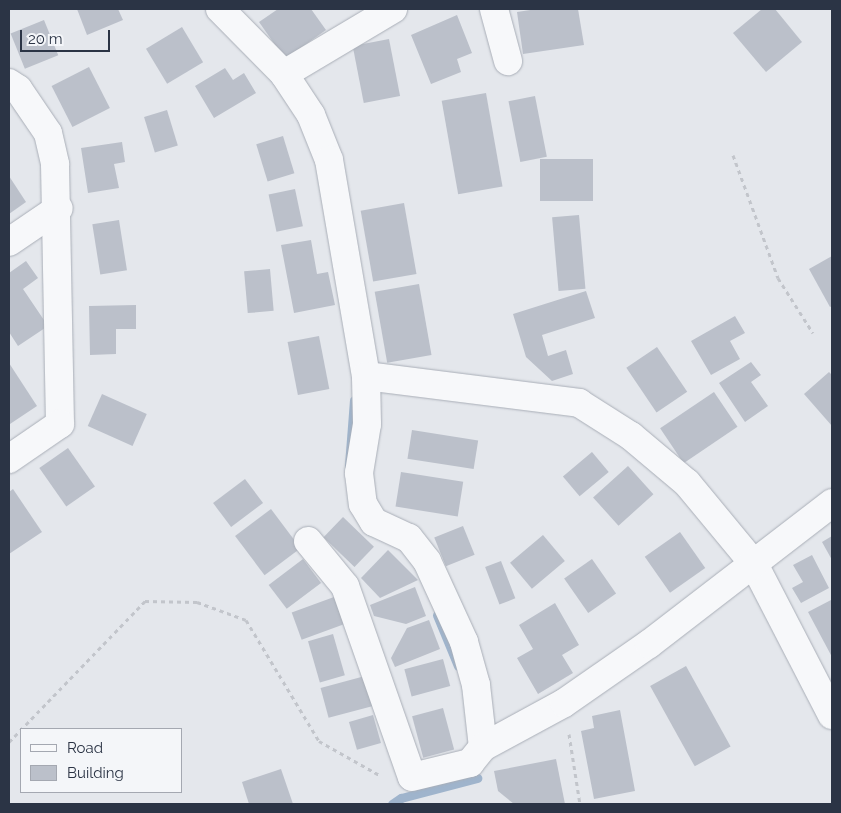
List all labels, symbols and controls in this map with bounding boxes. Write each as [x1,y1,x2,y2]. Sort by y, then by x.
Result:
scale bar [22,20,112,52]
text: 20 m [28,30,63,48]
legend [20,728,182,793]
text: Road [67,739,103,757]
text: Building [67,764,124,782]

